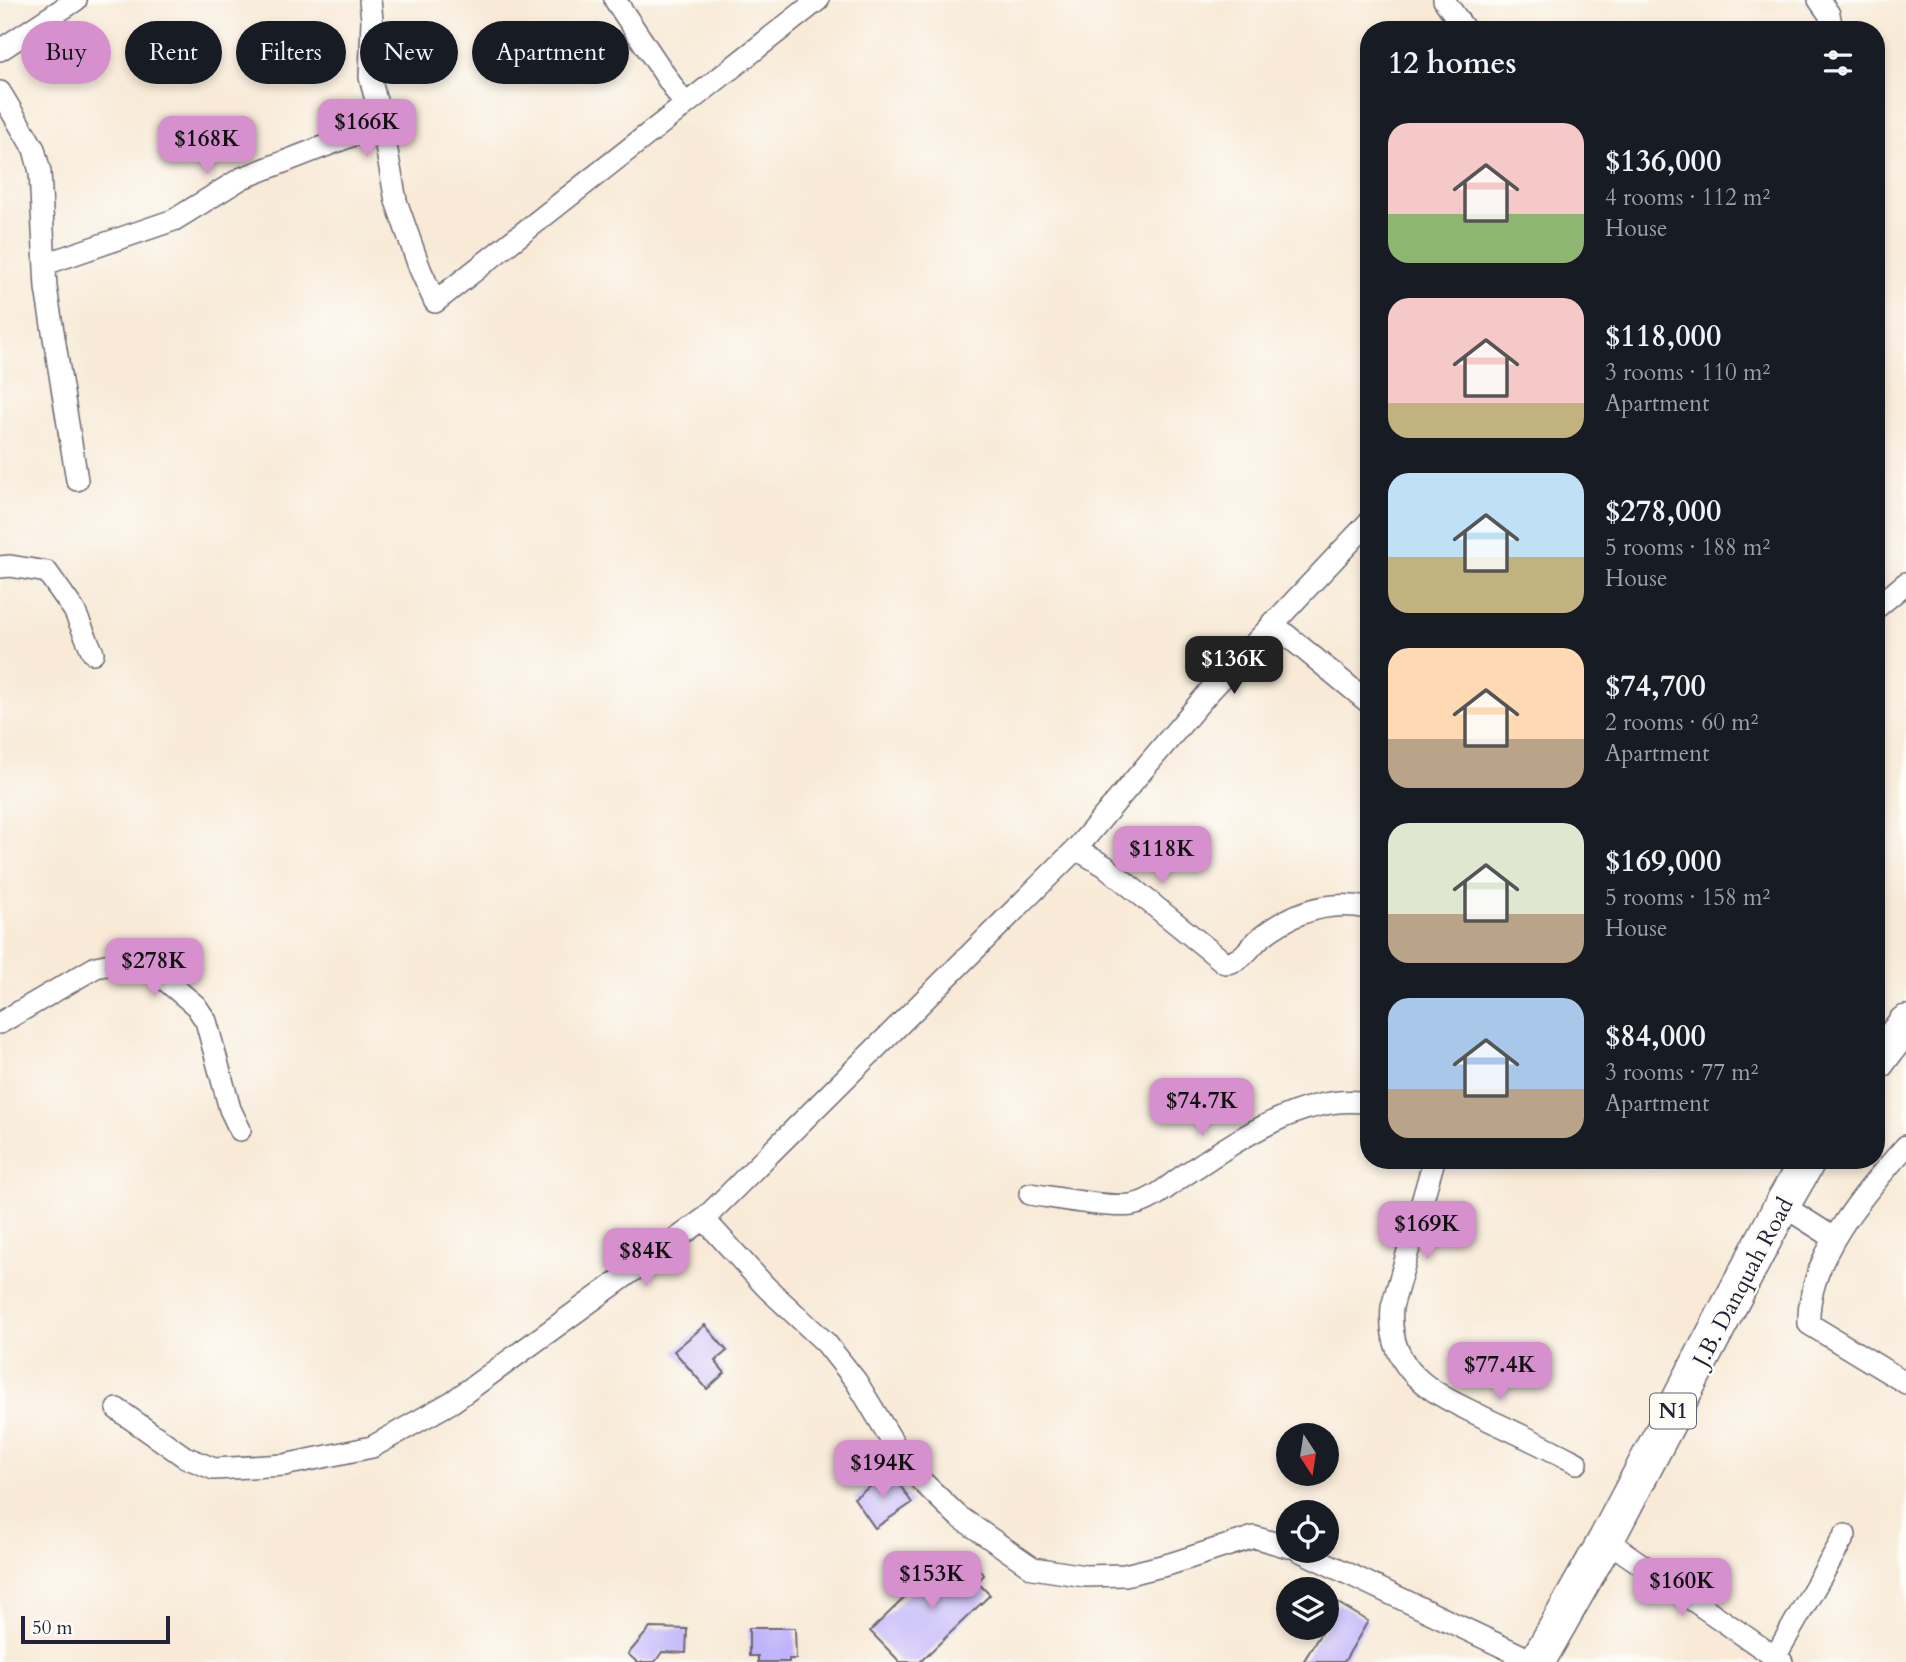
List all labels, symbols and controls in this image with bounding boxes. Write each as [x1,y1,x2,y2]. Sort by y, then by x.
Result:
chip: Buy [21,21,111,84]
chip: Rent [125,21,222,84]
chip: Filters [236,21,346,84]
chip: New [360,21,458,84]
chip: Apartment [472,21,629,84]
text: 12 homes [1388,43,1517,84]
icon: filters [1819,44,1857,82]
pin: $166K [318,100,416,159]
text: $166K [334,106,400,137]
pin: $168K [158,116,256,176]
text: $168K [174,123,240,154]
text: $136,000 [1605,141,1721,182]
icon: home [1444,151,1528,235]
text: 4 rooms · 112 m² [1605,182,1770,213]
text: House [1605,213,1667,244]
text: $118,000 [1605,316,1721,357]
icon: home [1444,326,1528,410]
text: 3 rooms · 110 m² [1605,357,1770,388]
text: Apartment [1605,388,1709,419]
text: $278,000 [1605,491,1721,532]
icon: home [1444,501,1528,585]
text: 5 rooms · 188 m² [1605,532,1770,563]
text: House [1605,563,1667,594]
pin: $136K [1185,636,1283,696]
text: $136K [1201,643,1267,674]
text: $74,700 [1605,666,1706,707]
icon: home [1444,676,1528,760]
text: 2 rooms · 60 m² [1605,707,1758,738]
text: Apartment [1605,738,1709,769]
pin: $118K [1113,826,1211,886]
text: $118K [1129,833,1195,864]
text: $169,000 [1605,841,1721,882]
icon: home [1444,851,1528,935]
text: 5 rooms · 158 m² [1605,882,1770,913]
text: House [1605,913,1667,944]
pin: $278K [105,939,203,998]
text: $278K [121,945,187,976]
text: $84,000 [1605,1016,1706,1057]
icon: home [1444,1026,1528,1110]
text: 3 rooms · 77 m² [1605,1057,1758,1088]
pin: $74.7K [1145,1078,1259,1138]
text: $74.7K [1166,1085,1238,1116]
text: Apartment [1605,1088,1709,1119]
street label: J.B. Danquah Road [1684,1191,1801,1375]
pin: $169K [1378,1202,1476,1261]
text: $169K [1394,1208,1460,1239]
pin: $84K [605,1228,687,1288]
text: $84K [619,1235,673,1266]
pin: $77.4K [1443,1342,1557,1402]
text: $77.4K [1464,1349,1536,1380]
road number: N1 [1650,1394,1696,1428]
north arrow [1276,1423,1339,1486]
map controls [1276,1423,1339,1640]
pin: $194K [834,1440,932,1500]
text: $194K [850,1447,916,1478]
button: locate [1276,1500,1339,1563]
pin: $153K [883,1552,981,1611]
text: $153K [899,1558,965,1589]
pin: $160K [1633,1558,1731,1618]
text: $160K [1649,1565,1715,1596]
button: layers [1276,1577,1339,1640]
scale bar [21,1613,170,1645]
text: 50 m [32,1615,73,1641]

